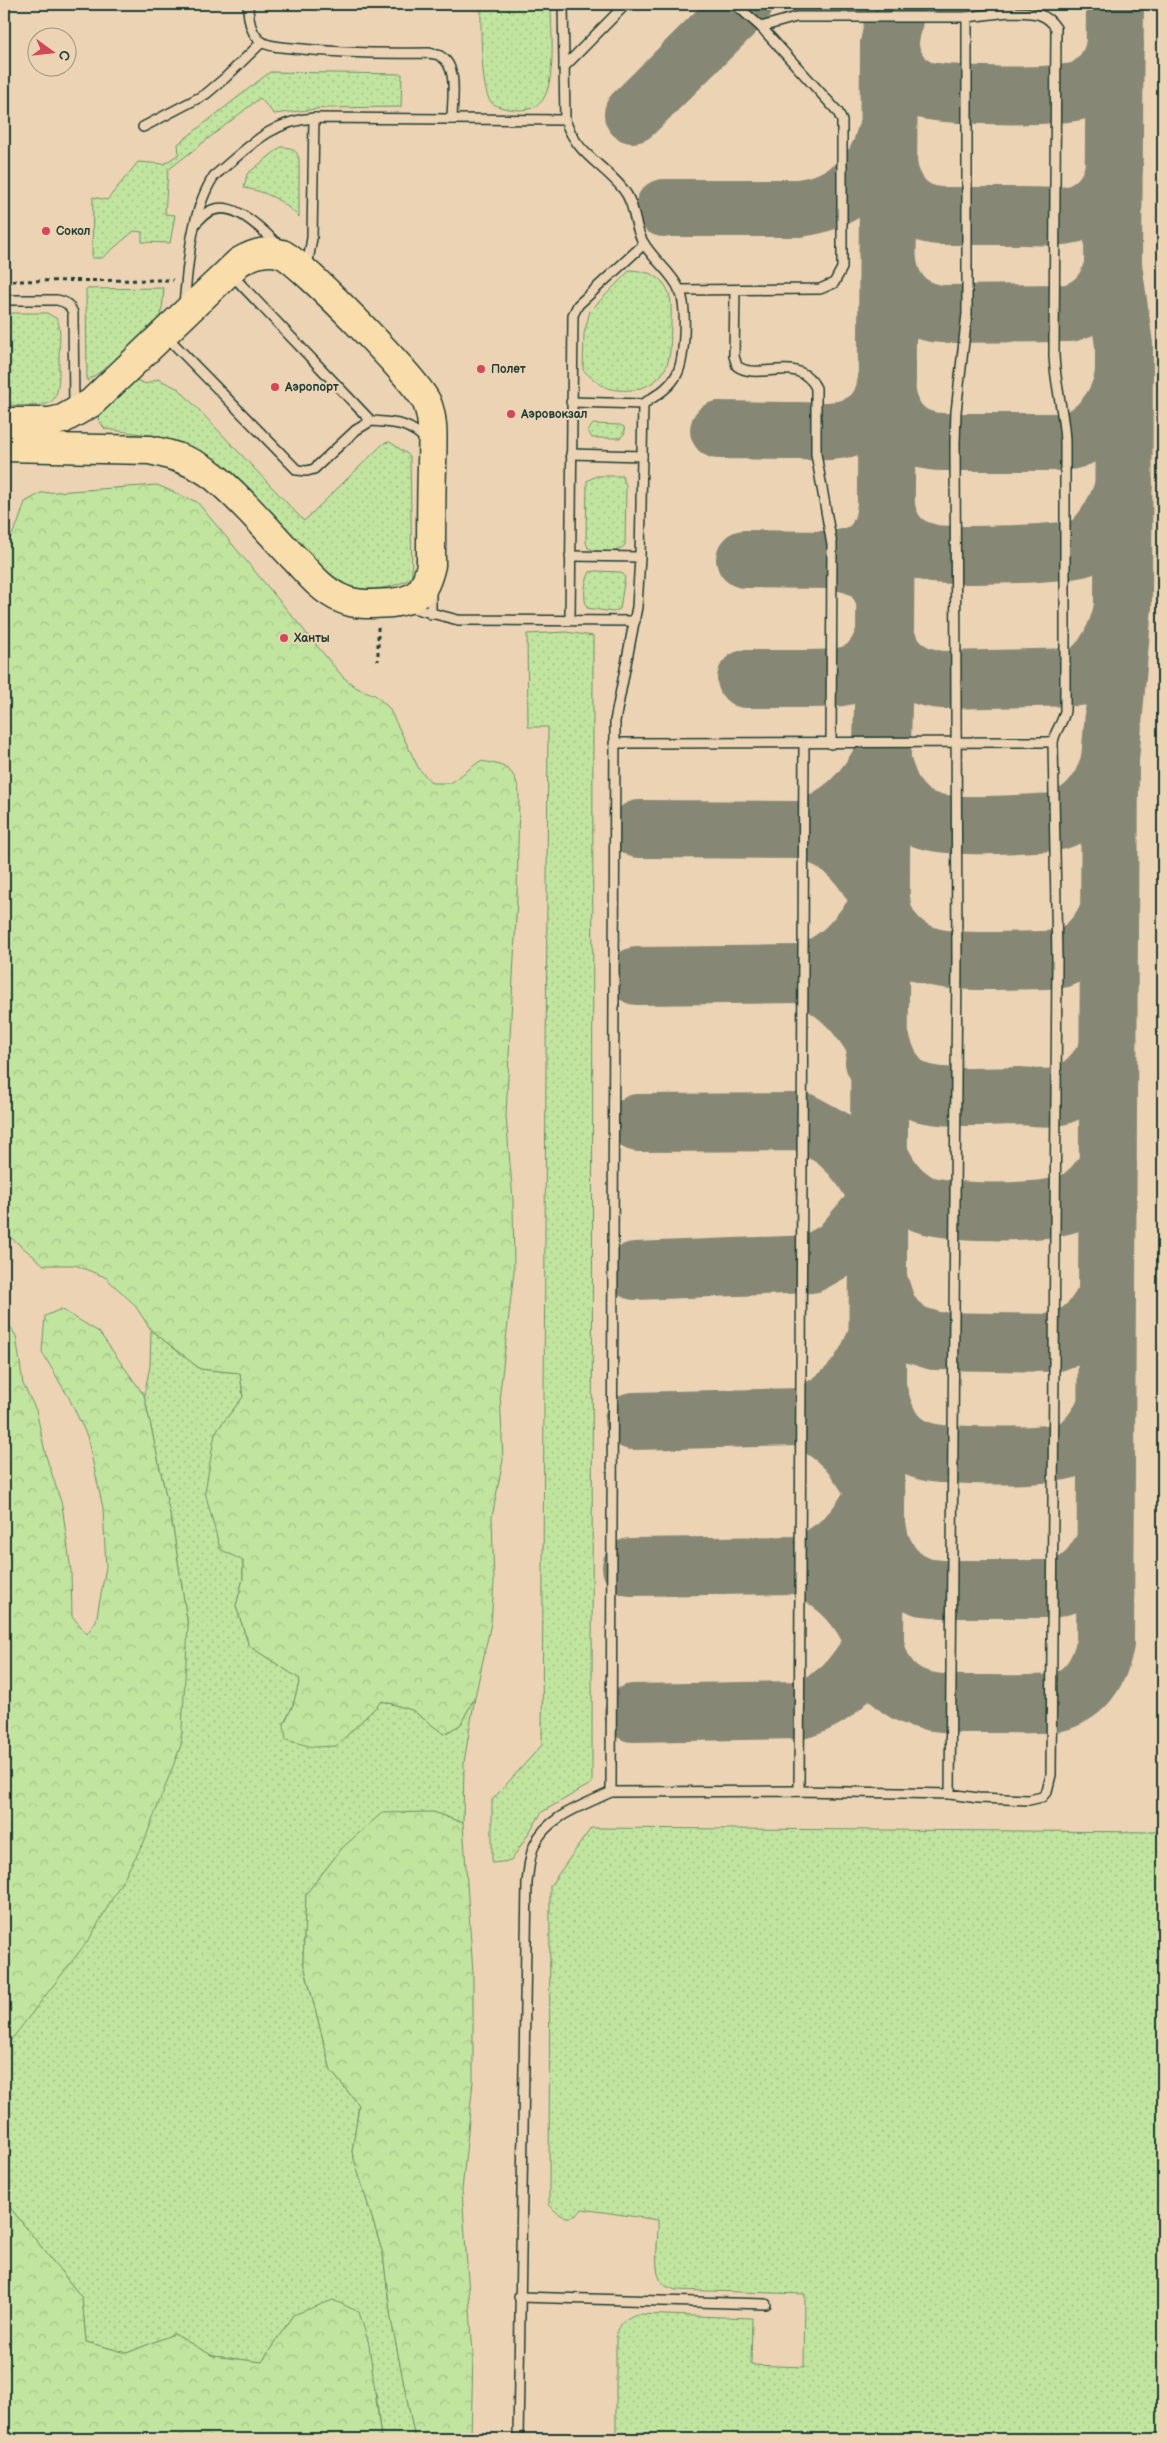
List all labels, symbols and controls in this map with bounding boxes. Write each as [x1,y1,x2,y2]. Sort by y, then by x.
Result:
north arrow [28,28,78,78]
text: С [55,48,74,62]
place label: Сокол [56,224,91,239]
marker: Сокол [40,225,52,237]
place label: Полет [491,362,526,377]
marker: Полет [475,363,487,375]
place label: Аэропорт [284,380,339,395]
marker: Аэропорт [269,381,281,393]
place label: Аэровокзал [520,407,588,422]
marker: Аэровокзал [505,408,517,420]
place label: Ханты [293,631,330,646]
marker: Ханты [278,632,290,644]

